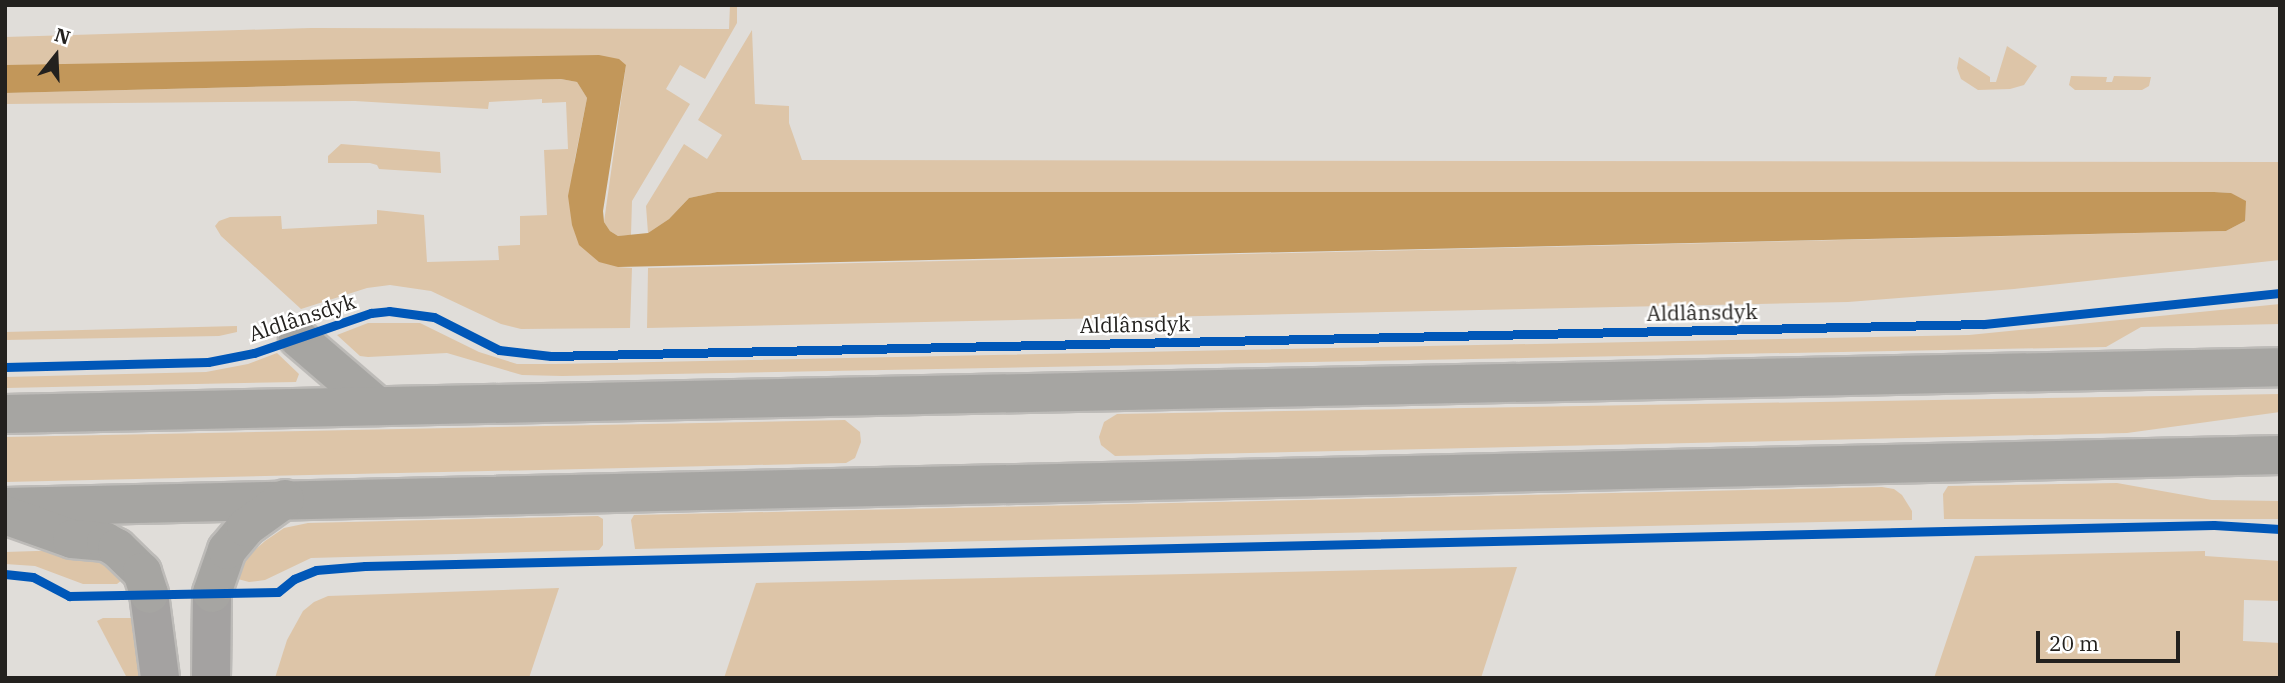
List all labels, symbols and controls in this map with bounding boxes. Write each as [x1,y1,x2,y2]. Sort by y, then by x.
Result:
north arrow [21,21,91,91]
text: N [52,22,73,50]
street label: Aldlânsdyk [245,288,359,346]
street label: Aldlânsdyk [1646,298,1758,326]
street label: Aldlânsdyk [1079,310,1191,338]
scale bar [2040,616,2184,660]
text: 20 m [2049,629,2099,657]

